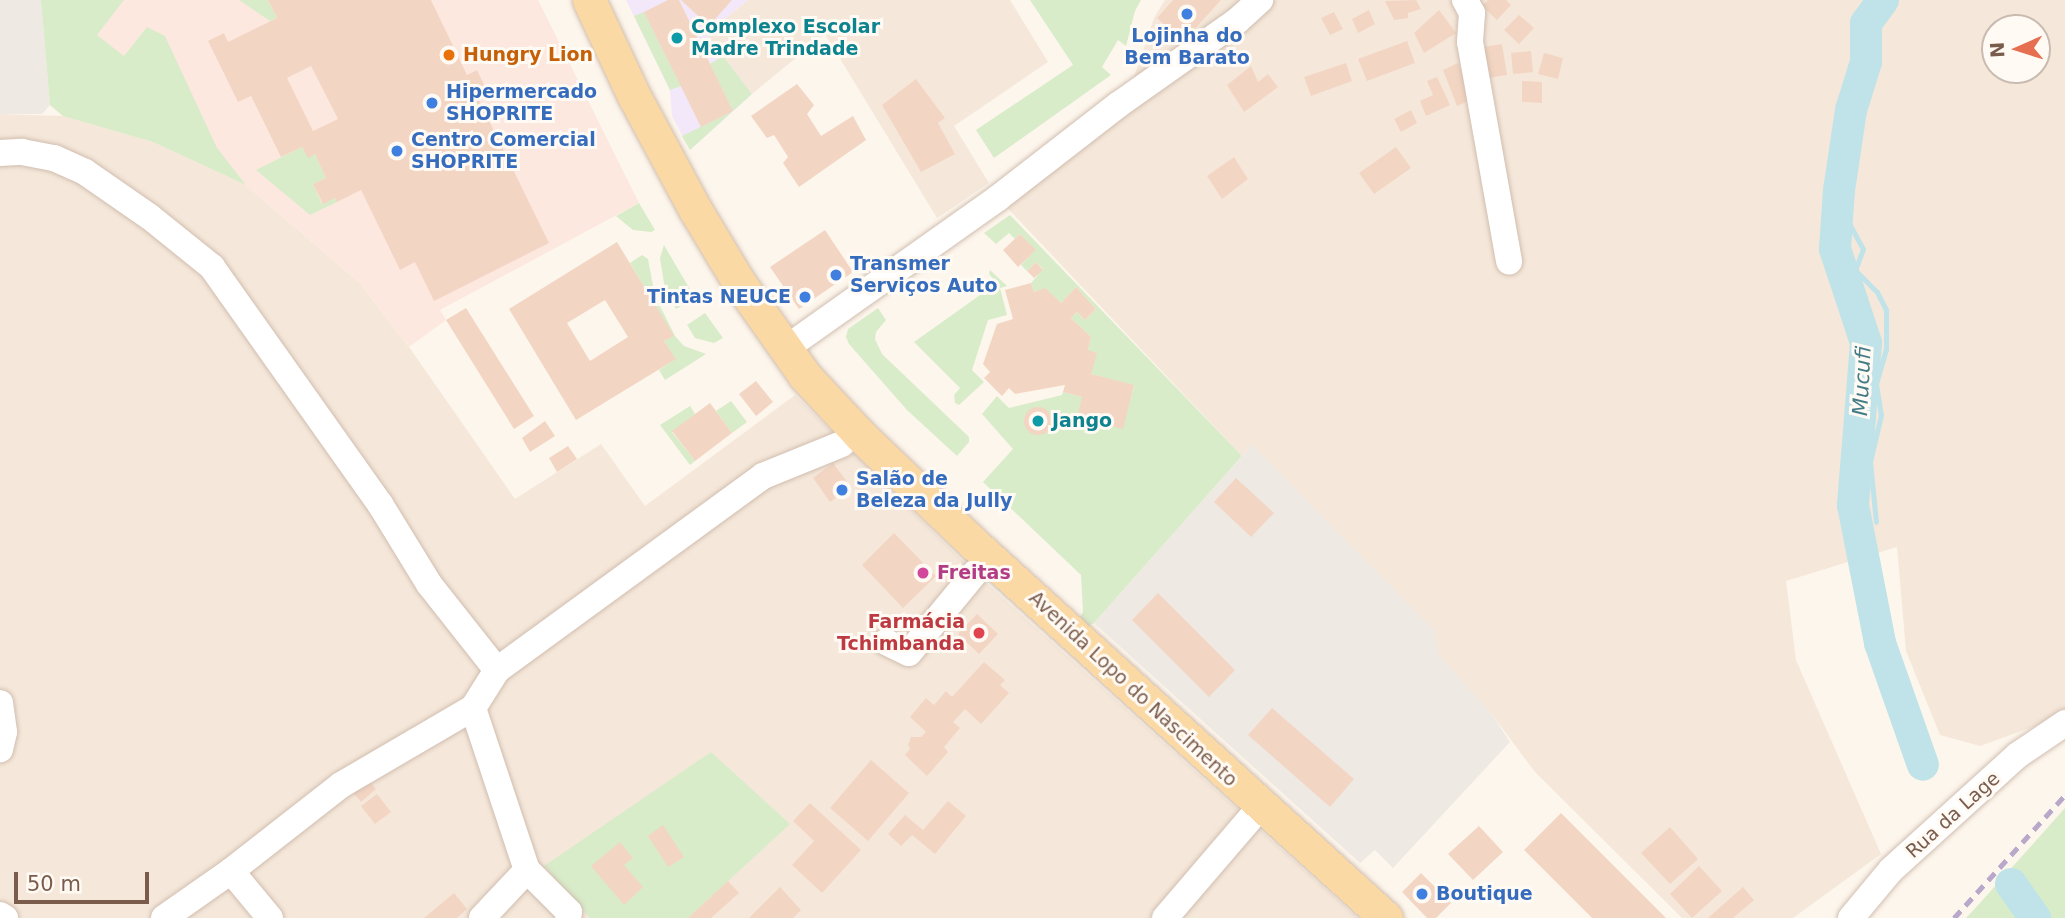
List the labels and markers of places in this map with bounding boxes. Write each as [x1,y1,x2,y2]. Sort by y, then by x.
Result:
marker: Lojinha do Bem Barato [1179,6,1195,22]
place label: Complexo Escolar Madre Trindade [691,16,880,60]
place label: Lojinha do Bem Barato [1124,25,1250,69]
marker: Complexo Escolar Madre Trindade [669,30,685,46]
place label: Hungry Lion [463,44,593,66]
marker: Hungry Lion [441,47,457,63]
place label: Hipermercado SHOPRITE [446,81,597,125]
marker: Hipermercado SHOPRITE [424,95,440,111]
place label: Centro Comercial SHOPRITE [411,129,596,173]
marker: Centro Comercial SHOPRITE [389,143,405,159]
place label: Transmer Serviços Auto [850,253,997,297]
marker: Transmer Serviços Auto [828,267,844,283]
place label: Tintas NEUCE [647,286,791,308]
marker: Tintas NEUCE [797,289,813,305]
place label: Jango [1052,410,1112,432]
marker: Jango [1030,413,1046,429]
place label: Salão de Beleza da Jully [856,468,1012,512]
marker: Salão de Beleza da Jully [834,482,850,498]
place label: Freitas [937,562,1011,584]
marker: Freitas [915,565,931,581]
place label: Farmácia Tchimbanda [837,611,965,655]
marker: Farmácia Tchimbanda [971,625,987,641]
place label: Boutique [1436,883,1533,905]
marker: Boutique [1414,886,1430,902]

